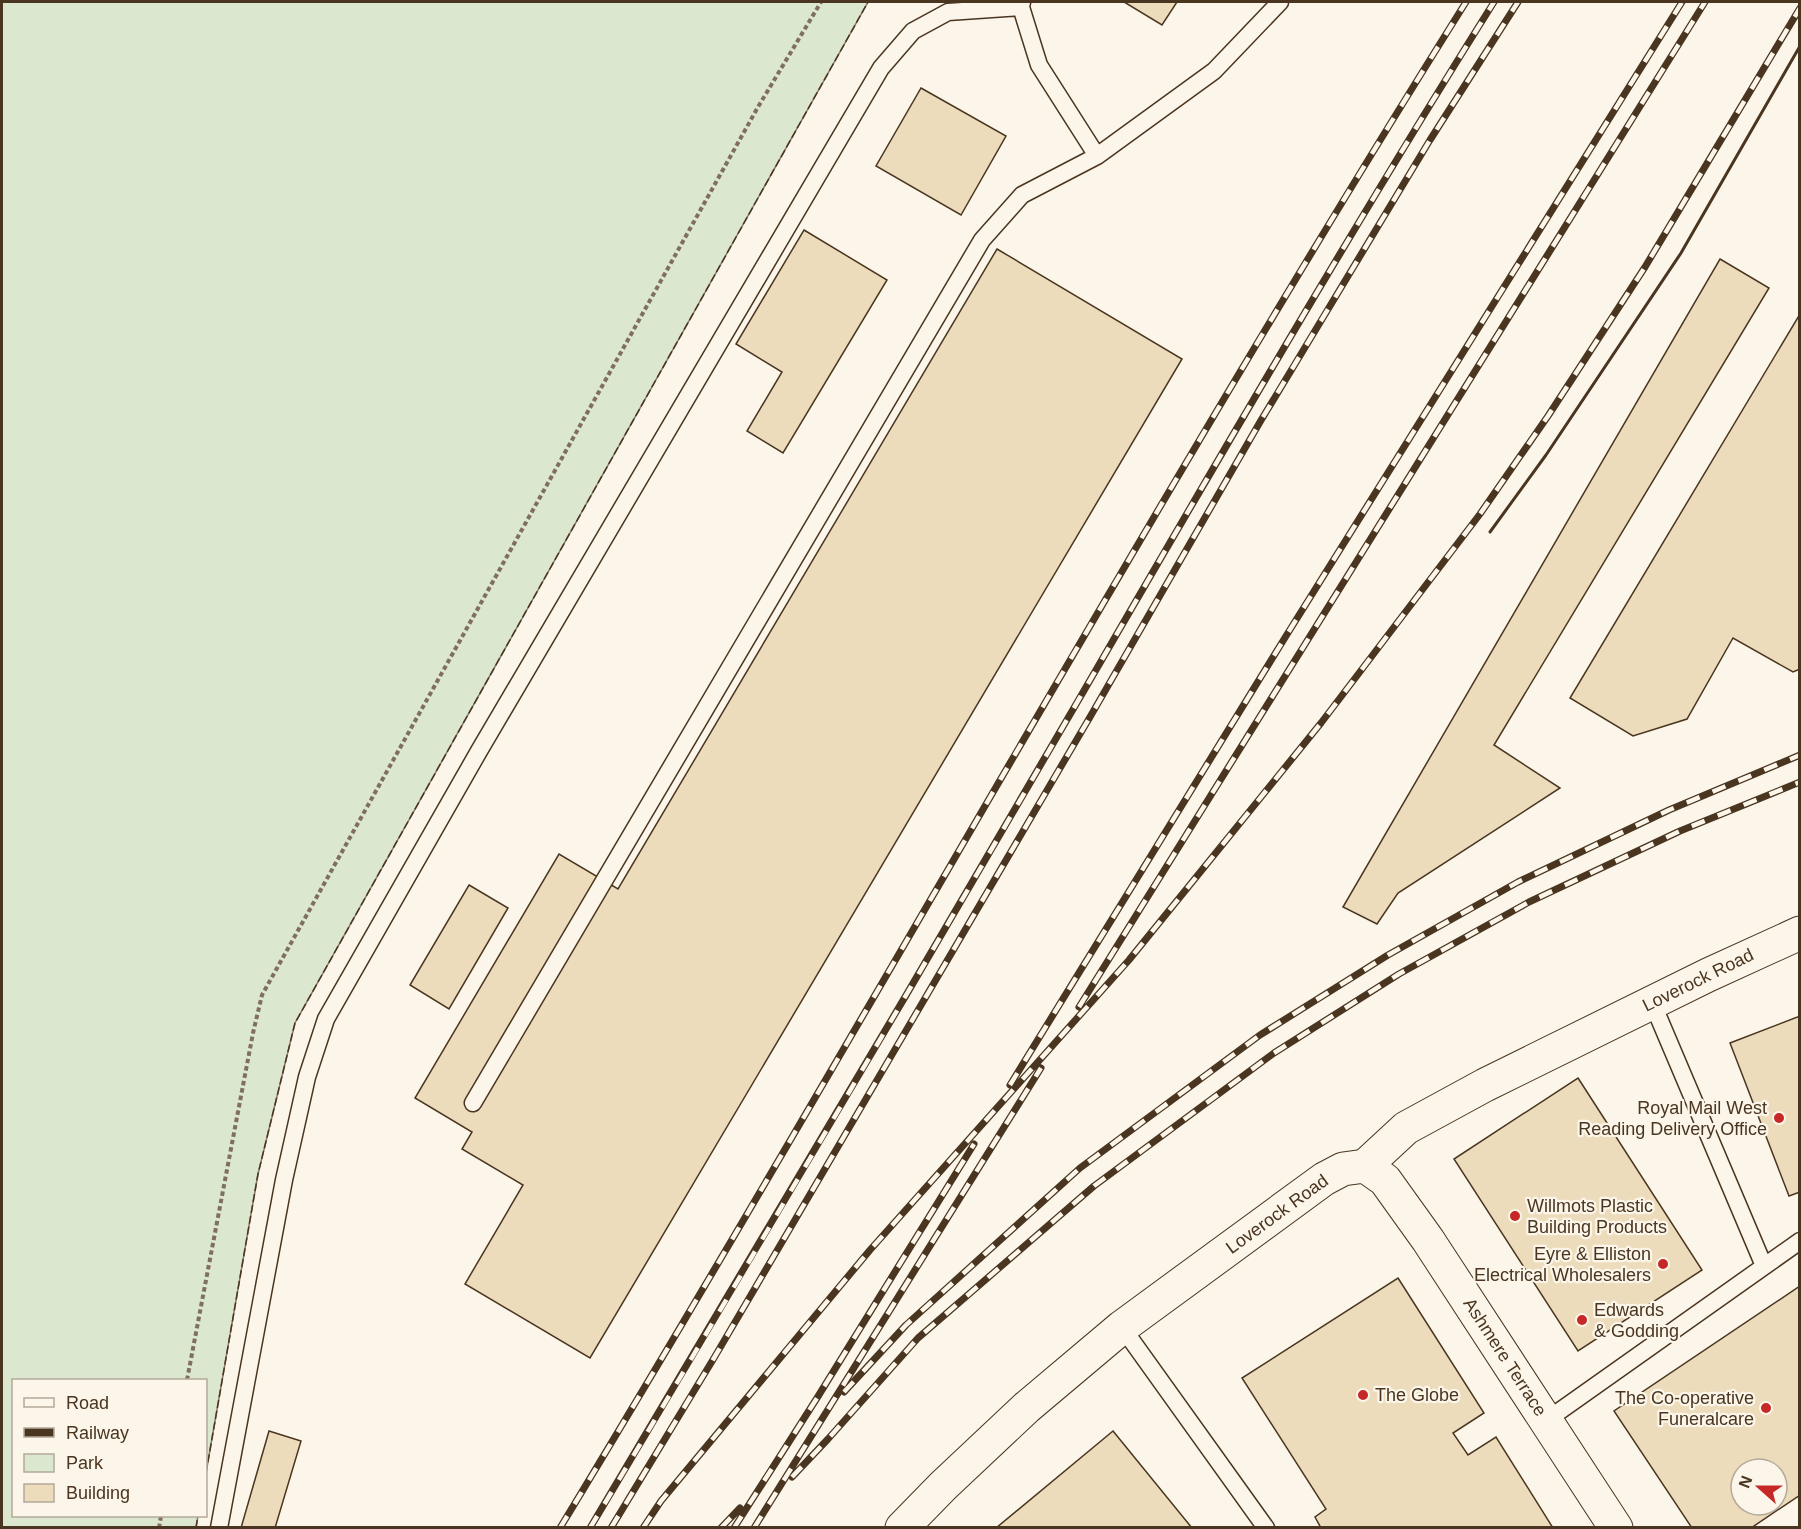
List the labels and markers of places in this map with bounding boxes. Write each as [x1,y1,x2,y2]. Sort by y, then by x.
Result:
place label: Royal Mail West Reading Delivery Office [1578,1098,1767,1139]
marker: Royal Mail West Reading Delivery Office [1772,1111,1786,1125]
place label: Willmots Plastic Building Products [1527,1196,1667,1237]
marker: Willmots Plastic Building Products [1508,1209,1522,1223]
place label: Eyre & Elliston Electrical Wholesalers [1474,1244,1651,1285]
marker: Eyre & Elliston Electrical Wholesalers [1656,1257,1670,1271]
place label: Edwards & Godding [1594,1300,1679,1341]
marker: Edwards & Godding [1575,1313,1589,1327]
place label: The Globe [1375,1385,1459,1405]
marker: The Globe [1356,1388,1370,1402]
place label: The Co-operative Funeralcare [1615,1388,1754,1429]
marker: The Co-operative Funeralcare [1759,1401,1773,1415]

